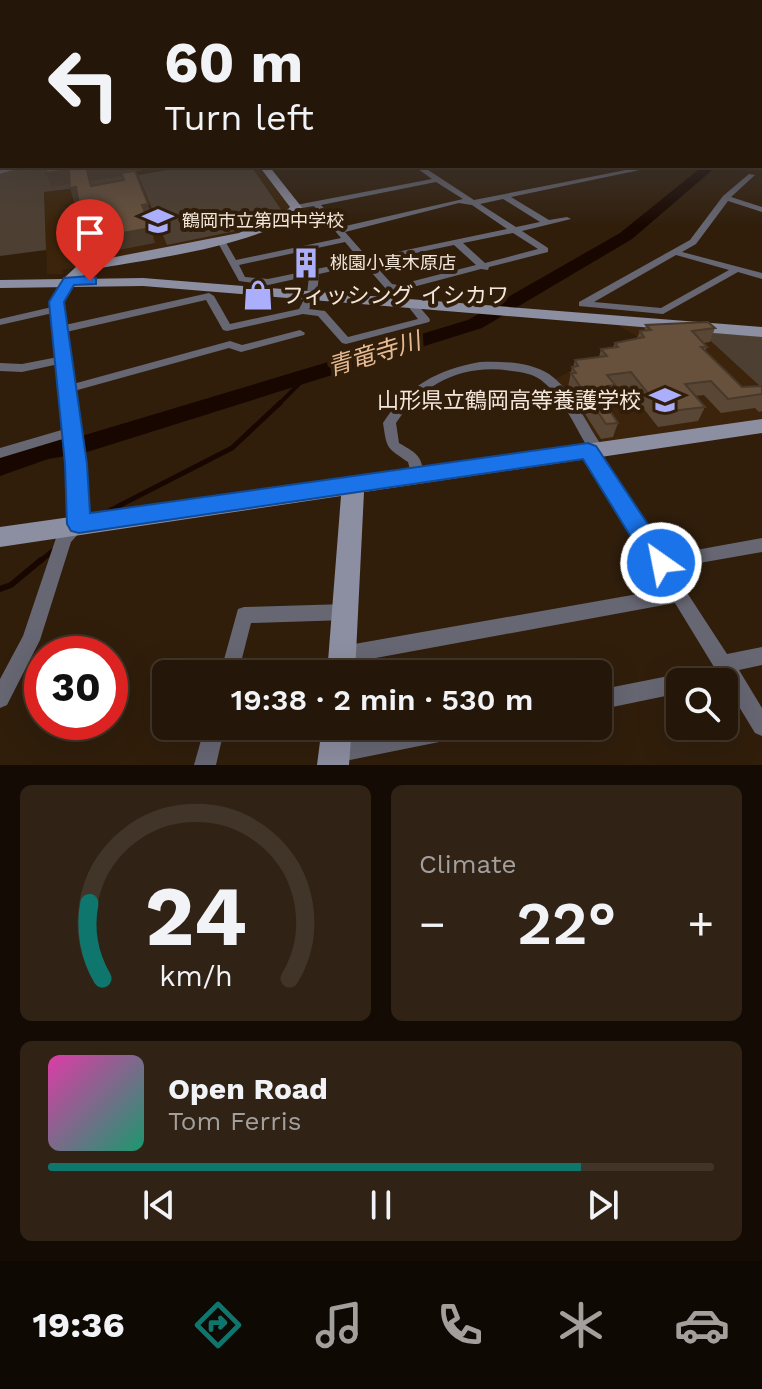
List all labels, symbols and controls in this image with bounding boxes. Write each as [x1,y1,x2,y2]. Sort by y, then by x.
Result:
text: 60 m [164,30,303,96]
icon: left [32,32,136,136]
text: Turn left [164,97,314,139]
pin [56,199,124,281]
school or university icon: 鶴岡市立第四中学校 [141,204,175,238]
place label: 鶴岡市立第四中学校 [182,210,344,231]
icon: arrive [68,211,112,255]
building icon: 桃園小真木原店 [289,246,323,280]
place label: 桃園小真木原店 [330,252,456,273]
shop icon: フィッシング イシカワ [241,278,275,312]
place label: フィッシング イシカワ [282,283,509,308]
water label: 青竜寺川 [324,326,427,381]
school or university icon: 山形県立鶴岡高等養護学校 [648,383,682,417]
place label: 山形県立鶴岡高等養護学校 [377,388,641,413]
position arrow [619,521,703,605]
speed limit sign: 30 [24,636,128,740]
map controls [666,668,738,740]
button: search [666,668,738,740]
text: 19:38 · 2 min · 530 m [231,682,533,717]
text: Climate [419,849,517,879]
text: 24 [144,868,247,965]
text: 22° [517,888,616,959]
text: − [419,898,446,950]
text: + [687,898,714,950]
text: km/h [159,959,232,993]
text: Open Road [168,1071,328,1106]
text: Tom Ferris [168,1106,301,1136]
icon: previous [137,1183,181,1227]
icon: pause [359,1183,403,1227]
icon: next [581,1183,625,1227]
icon: directions [190,1297,246,1353]
icon: music [311,1297,367,1353]
icon: phone [432,1297,488,1353]
icon: climate [553,1297,609,1353]
icon: car [674,1297,730,1353]
text: 19:36 [32,1304,125,1346]

